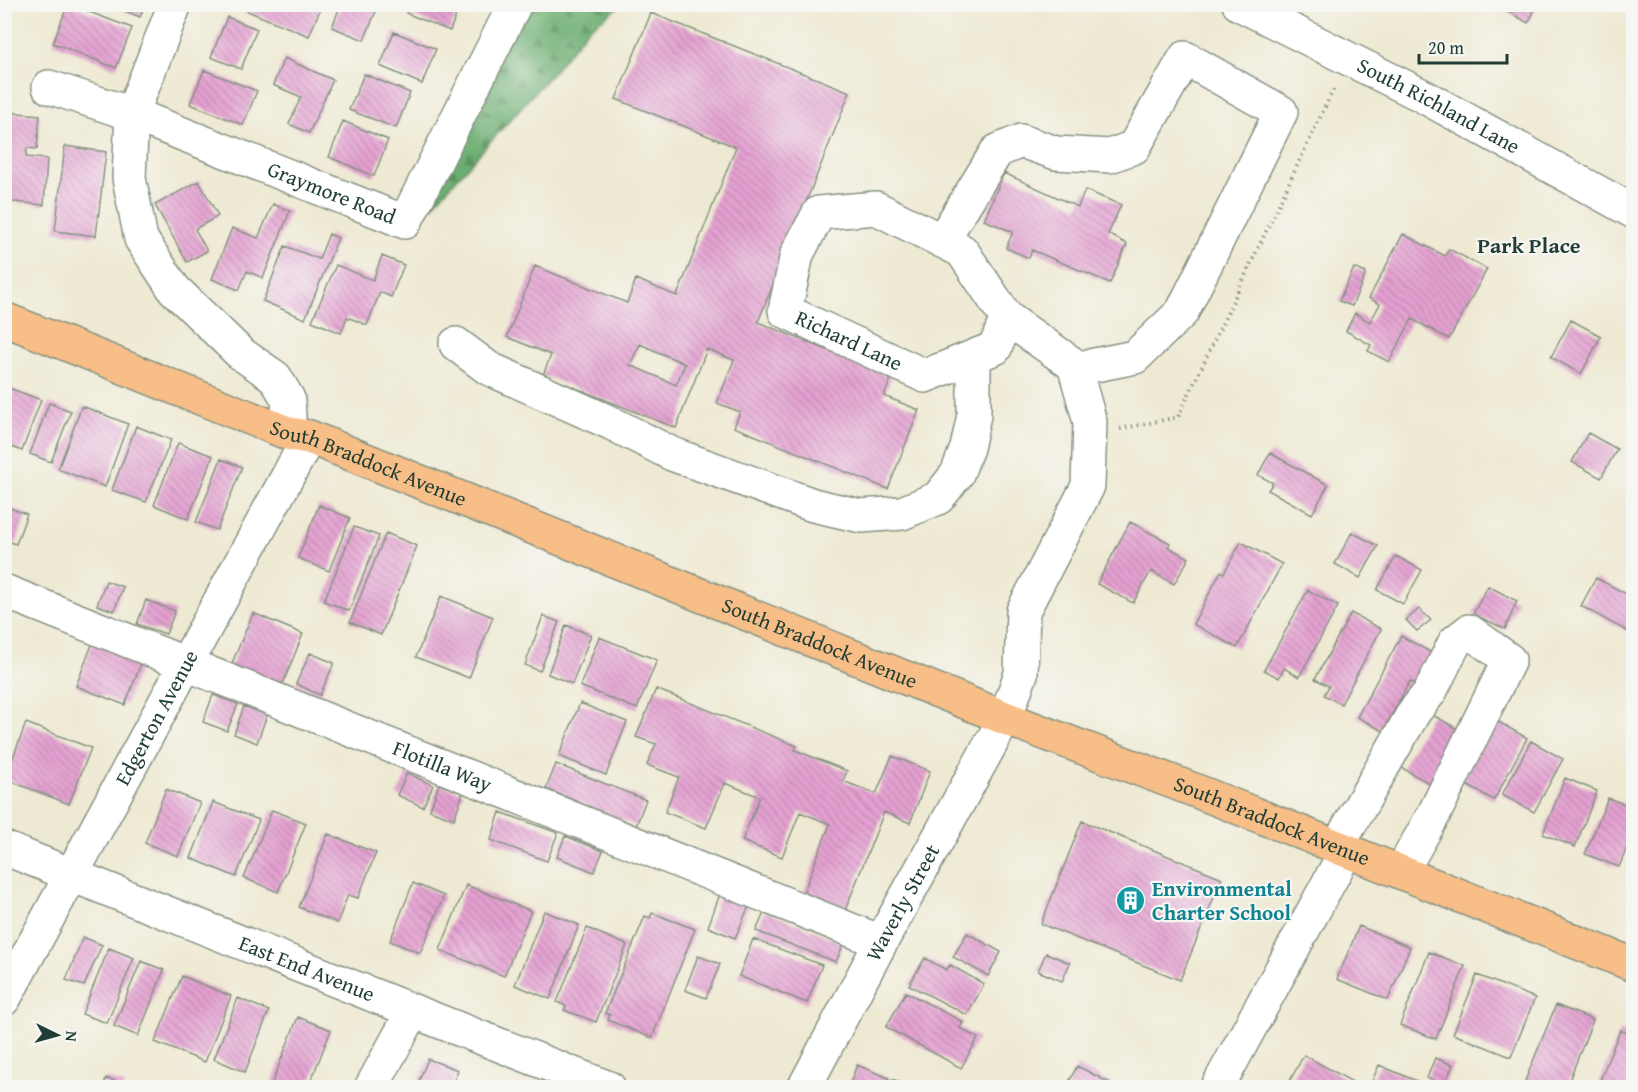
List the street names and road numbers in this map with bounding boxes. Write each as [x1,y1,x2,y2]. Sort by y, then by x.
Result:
street label: South Richland Lane [1352,50,1526,161]
street label: Graymore Road [263,153,401,232]
street label: Richard Lane [790,302,908,378]
street label: South Braddock Avenue [265,411,472,514]
street label: South Braddock Avenue [717,589,922,696]
street label: Edgerton Avenue [107,644,206,791]
street label: Flotilla Way [388,732,497,800]
street label: South Braddock Avenue [1169,768,1375,873]
street label: Waverly Street [858,838,947,966]
street label: East End Avenue [234,927,380,1009]

